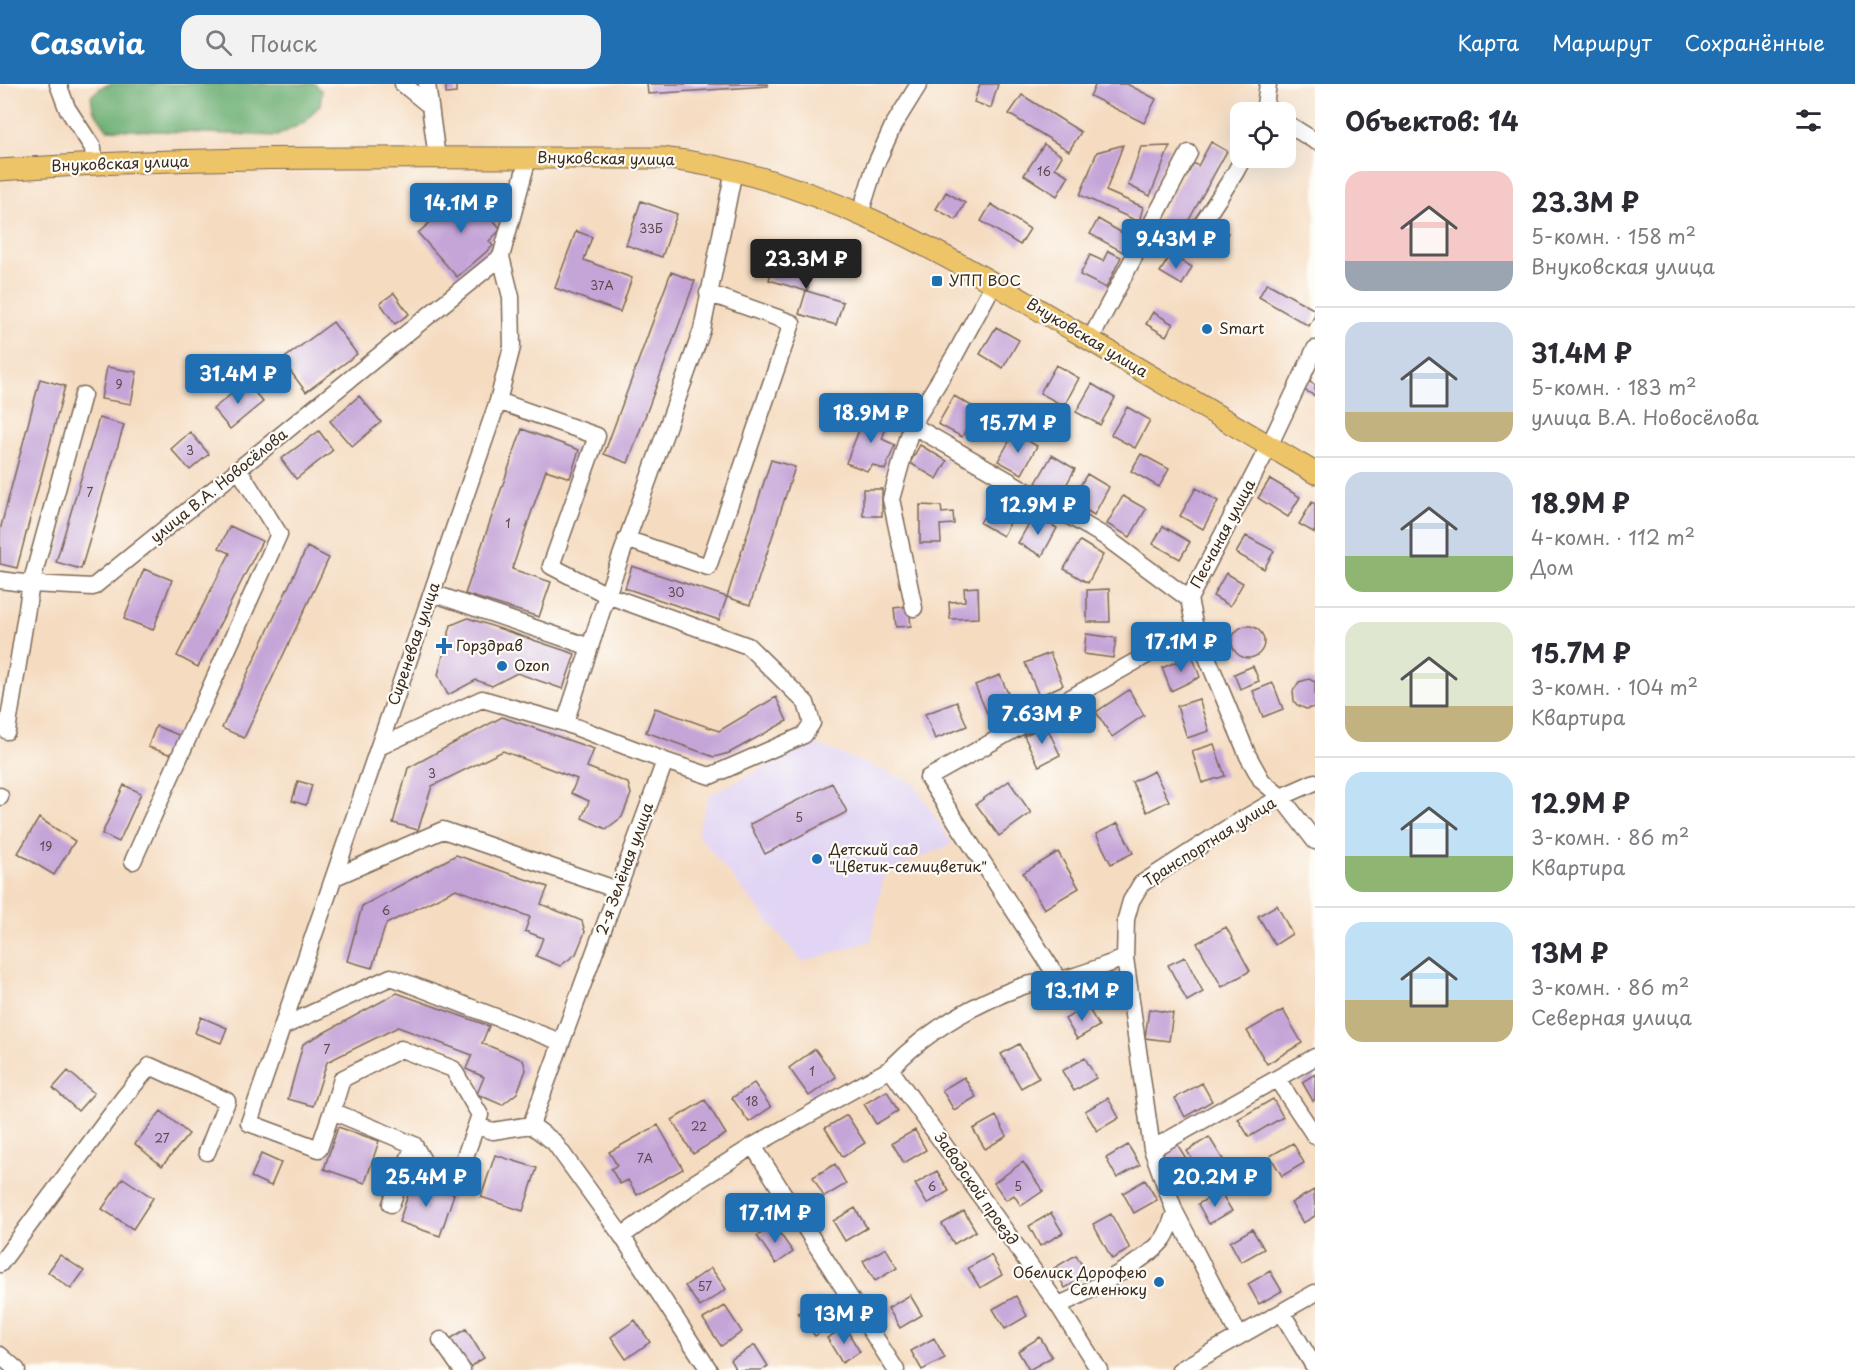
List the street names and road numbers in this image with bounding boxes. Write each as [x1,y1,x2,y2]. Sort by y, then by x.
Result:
street label: Внуковская улица [537,145,676,170]
street label: Внуковская улица [51,149,190,176]
street label: Внуковская улица [1023,291,1153,382]
street label: улица В.А. Новосёлова [144,422,292,548]
street label: Песчаная улица [1183,474,1260,592]
street label: Сиреневая улица [381,578,445,708]
street label: Транспортная улица [1138,790,1280,891]
street label: 2-я Зелёная улица [589,799,658,938]
street label: Заводской проезд [930,1127,1025,1249]

